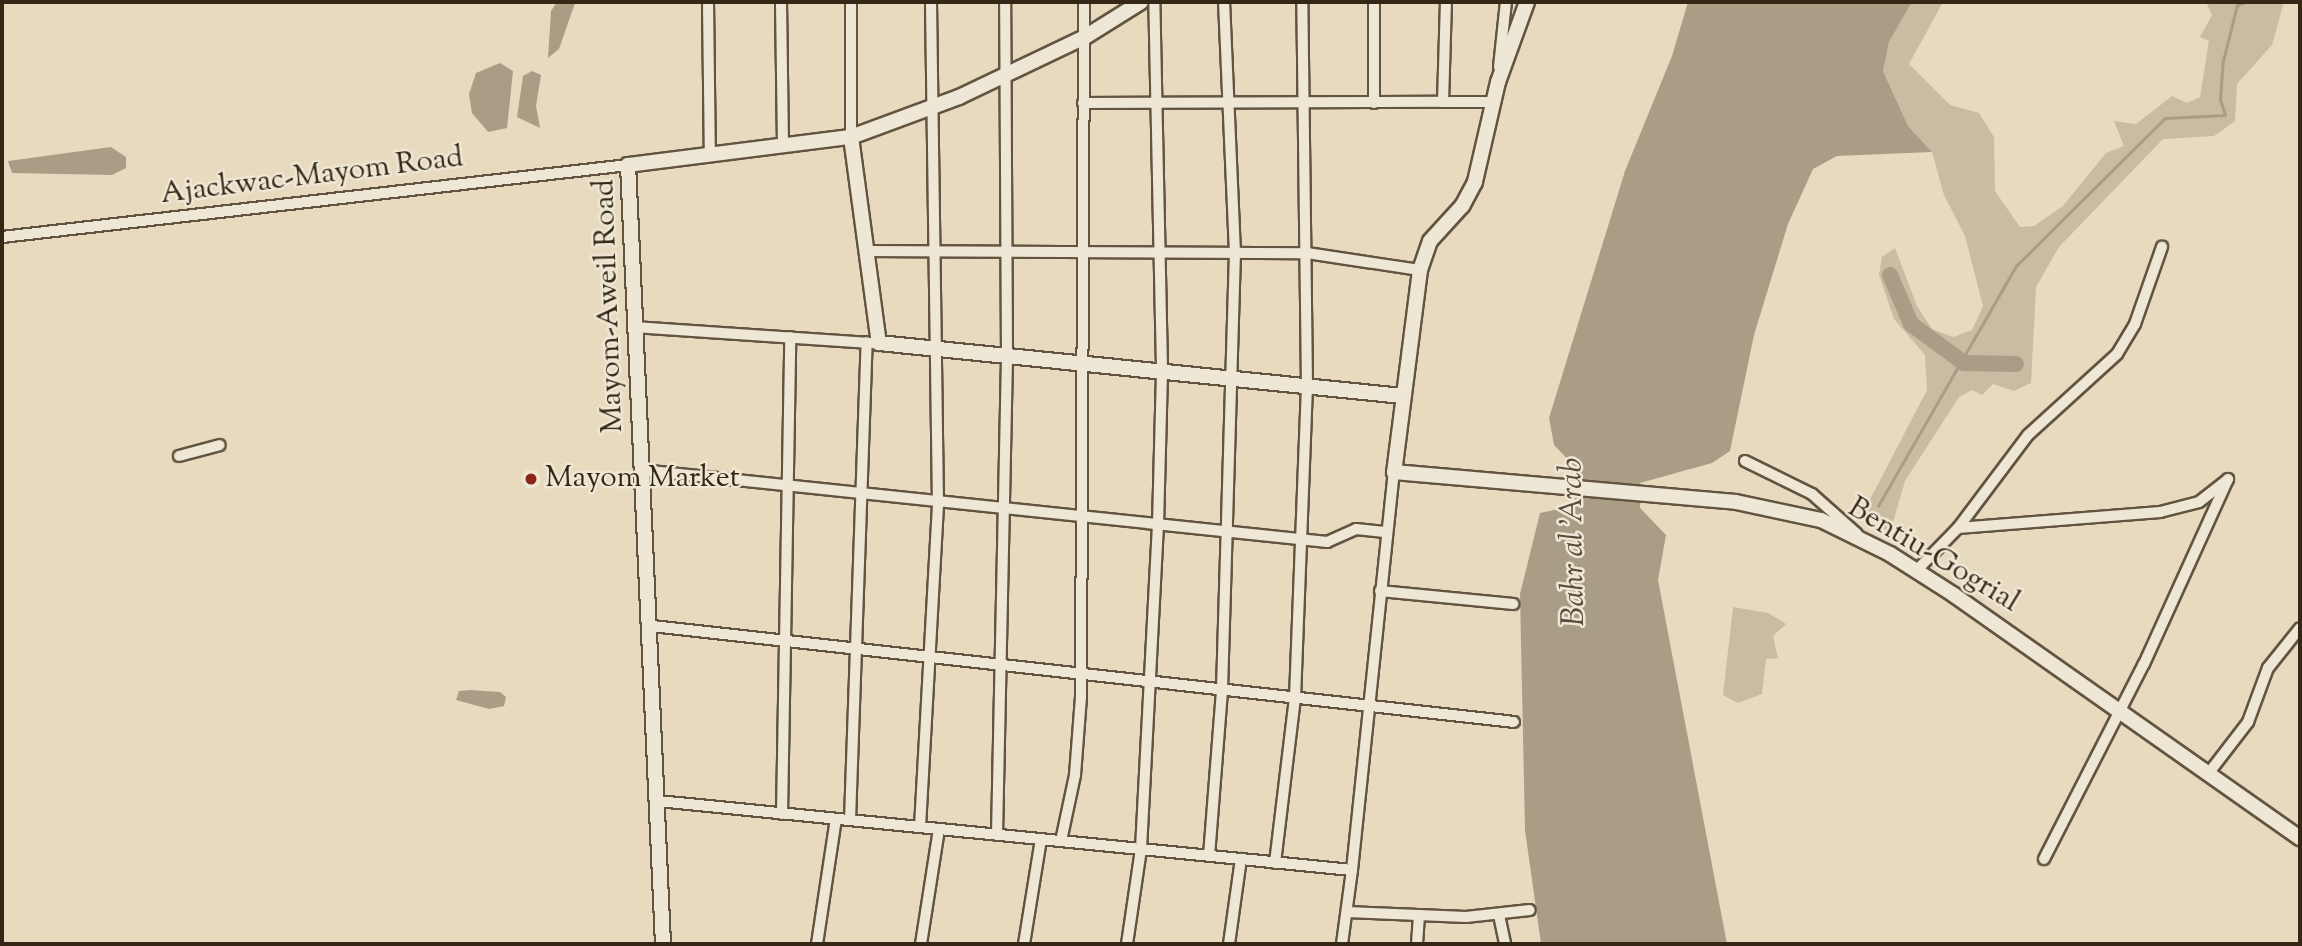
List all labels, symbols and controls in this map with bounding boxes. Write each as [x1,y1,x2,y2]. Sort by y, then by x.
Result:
street label: Ajackwac-Mayom Road [159,141,465,213]
street label: Mayom-Aweil Road [588,178,632,434]
water label: Bahr al 'Arab [1553,457,1595,627]
place label: Mayom Market [545,461,740,497]
marker: Mayom Market [523,471,539,487]
street label: Bentiu-Gogrial [1841,491,2025,621]

